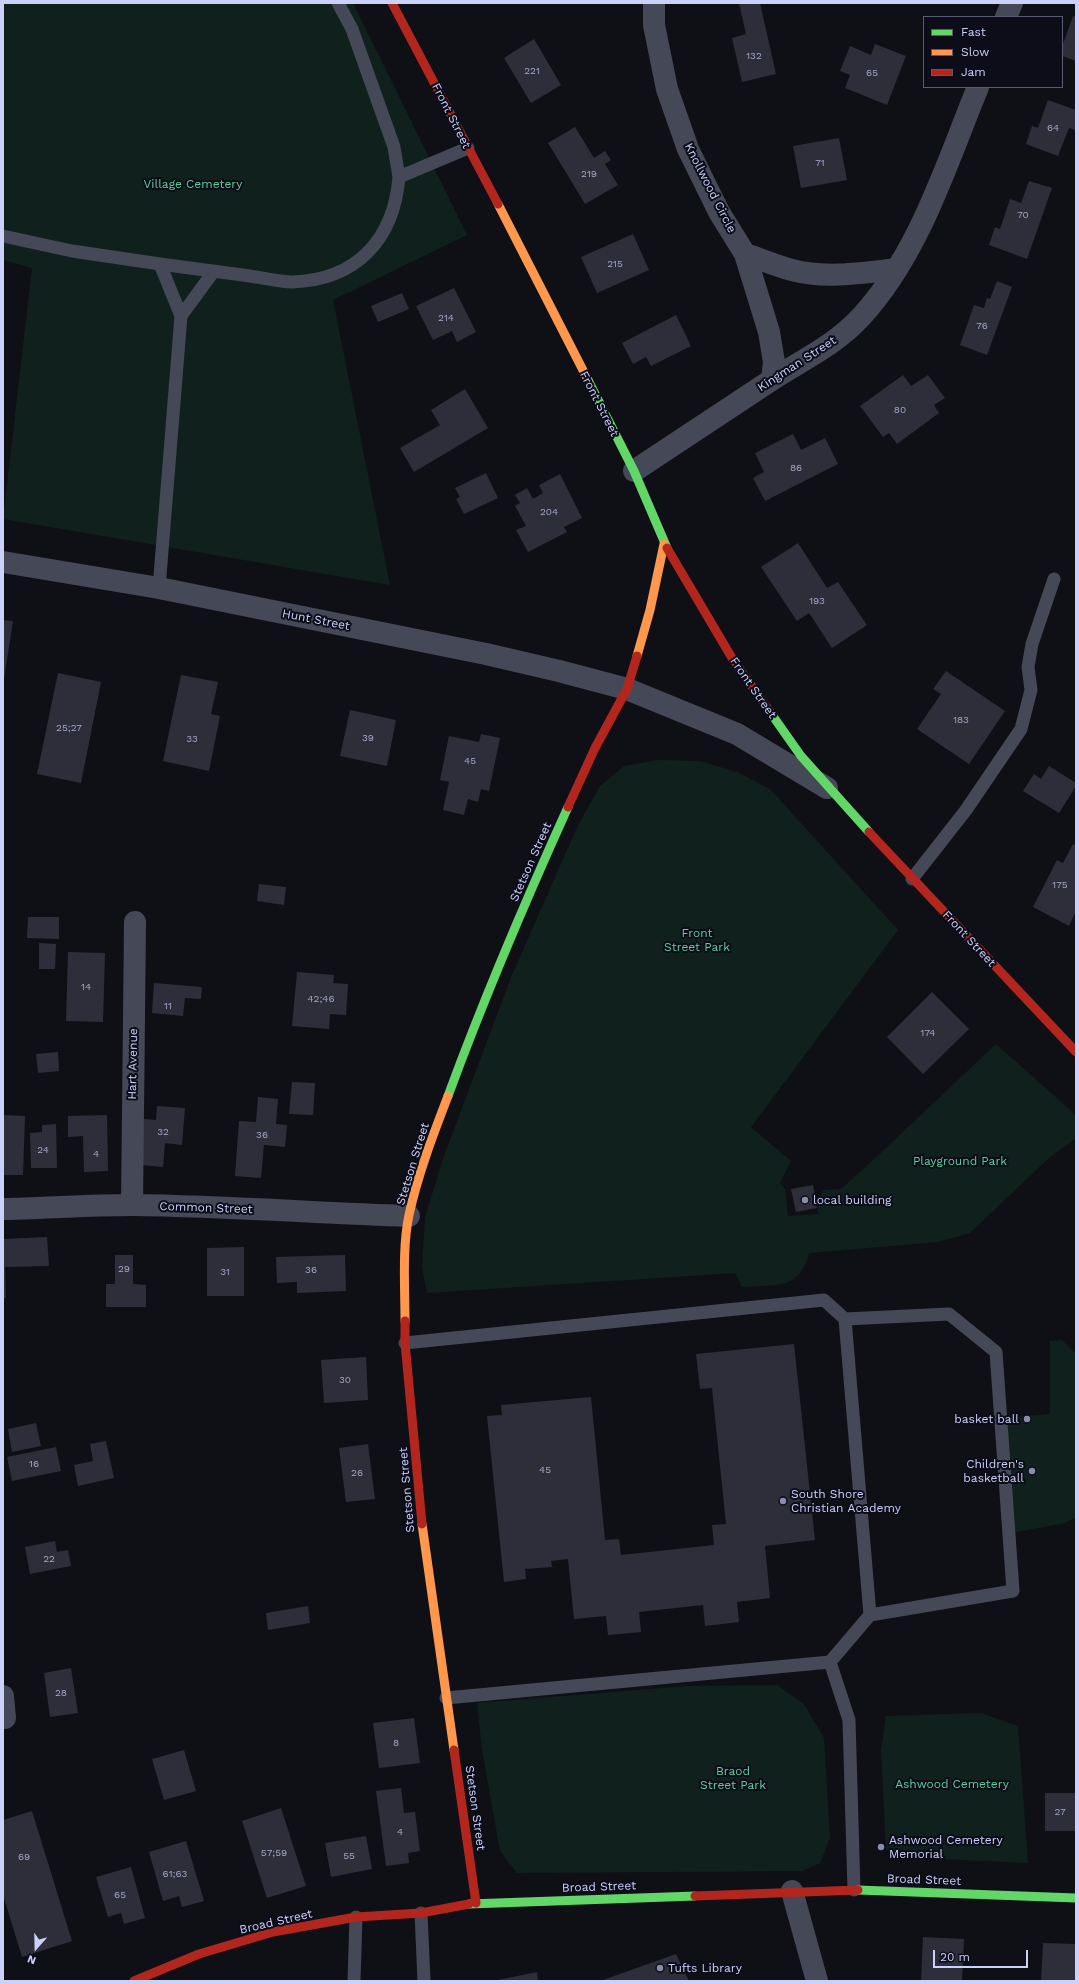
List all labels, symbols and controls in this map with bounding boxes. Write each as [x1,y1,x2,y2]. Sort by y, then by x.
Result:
legend [923,16,1063,88]
text: Fast [961,25,986,39]
text: Slow [961,45,989,59]
house number: 132 [746,50,762,62]
house number: 221 [524,65,540,77]
text: Jam [961,65,986,79]
house number: 65 [866,67,878,79]
street label: Front Street [428,81,474,151]
house number: 64 [1047,122,1059,134]
street label: Knollwood Circle [681,141,739,235]
house number: 71 [815,157,825,169]
house number: 219 [581,168,597,180]
park label: Village Cemetery [144,177,242,191]
house number: 70 [1017,209,1029,221]
house number: 215 [607,258,623,270]
house number: 214 [438,312,454,324]
house number: 76 [976,320,988,332]
street label: Kingman Street [755,333,839,395]
street label: Front Street [576,369,622,439]
house number: 80 [894,404,906,416]
house number: 86 [790,462,802,474]
house number: 204 [540,506,558,518]
house number: 193 [809,595,825,607]
street label: Hunt Street [281,606,351,634]
street label: Front Street [727,655,779,721]
house number: 183 [953,714,969,726]
house number: 25;27 [56,722,82,734]
house number: 39 [362,732,374,744]
house number: 33 [186,733,198,745]
house number: 45 [464,755,476,767]
street label: Stetson Street [507,820,555,904]
house number: 175 [1052,879,1068,891]
street label: Front Street [939,908,999,970]
park label: Front Street Park [664,926,730,954]
house number: 14 [81,981,91,993]
house number: 42;46 [307,993,335,1005]
house number: 11 [164,1000,172,1012]
house number: 174 [921,1027,935,1039]
street label: Hart Avenue [125,1028,141,1100]
street label: Stetson Street [394,1121,432,1207]
house number: 32 [157,1126,169,1138]
house number: 36 [256,1129,268,1141]
house number: 24 [37,1144,49,1156]
house number: 4 [93,1148,99,1160]
park label: Playground Park [913,1154,1007,1168]
place label: local building [813,1193,891,1207]
marker: local building [800,1195,810,1205]
street label: Common Street [159,1199,253,1217]
house number: 29 [118,1263,130,1275]
house number: 36 [305,1264,317,1276]
house number: 31 [220,1266,230,1278]
house number: 30 [339,1374,351,1386]
place label: basket ball [954,1412,1019,1426]
marker: basket ball [1022,1414,1032,1424]
street label: Stetson Street [396,1447,418,1533]
place label: Children's basketball [963,1457,1024,1485]
house number: 16 [29,1458,39,1470]
house number: 45 [539,1464,551,1476]
marker: Children's basketball [1027,1466,1037,1476]
house number: 26 [351,1467,363,1479]
place label: South Shore Christian Academy [791,1487,901,1515]
marker: South Shore Christian Academy [778,1496,788,1506]
house number: 22 [43,1553,55,1565]
house number: 28 [55,1687,67,1699]
house number: 8 [393,1737,399,1749]
park label: Braod Street Park [700,1764,766,1792]
street label: Stetson Street [462,1765,488,1851]
park label: Ashwood Cemetery [895,1777,1009,1791]
house number: 27 [1054,1806,1066,1818]
house number: 4 [397,1826,403,1838]
place label: Ashwood Cemetery Memorial [889,1833,1003,1861]
marker: Ashwood Cemetery Memorial [876,1842,886,1852]
house number: 57;59 [261,1847,287,1859]
house number: 55 [343,1850,355,1862]
house number: 69 [18,1851,30,1863]
house number: 61;63 [163,1868,187,1880]
street label: Broad Street [887,1872,961,1888]
street label: Broad Street [562,1879,636,1895]
house number: 65 [114,1889,126,1901]
street label: Broad Street [238,1907,314,1937]
north arrow [16,1928,56,1968]
scale bar [935,1942,1030,1968]
text: 20 m [940,1950,970,1964]
text: N [26,1952,38,1967]
place label: Tufts Library [668,1961,742,1975]
marker: Tufts Library [655,1963,665,1973]

